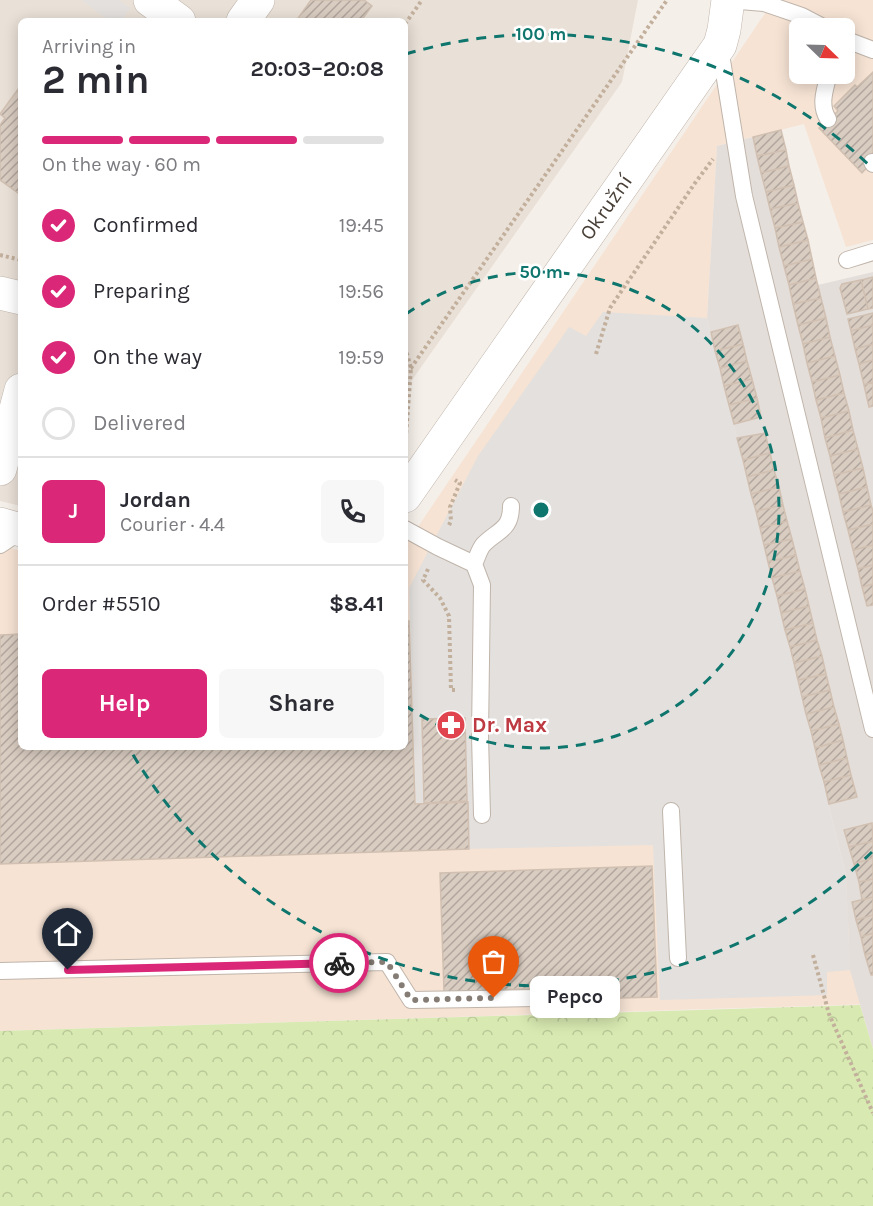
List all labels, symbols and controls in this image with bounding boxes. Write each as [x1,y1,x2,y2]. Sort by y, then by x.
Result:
north arrow [789,18,855,84]
map controls [789,18,855,84]
text: 100 m [516,23,566,45]
text: Arriving in [42,35,136,58]
text: 20:03–20:08 [250,56,384,82]
text: 2 min [42,57,150,103]
text: On the way · 60 m [42,153,201,176]
street label: Okružní [575,169,638,244]
icon: check [42,209,75,242]
text: Confirmed [93,212,199,238]
text: 19:45 [339,214,384,237]
text: 50 m [519,261,563,283]
icon: check [42,275,75,308]
text: Preparing [93,278,190,304]
text: 19:56 [338,280,384,303]
icon: check [42,341,75,374]
text: On the way [93,344,202,370]
text: 19:59 [338,346,384,369]
text: Delivered [93,410,186,436]
button: phone [321,480,384,543]
text: Jordan [120,487,191,513]
text: J [69,498,78,524]
centre of rings [531,500,551,520]
text: Courier · 4.4 [120,513,225,536]
text: Order #5510 [42,591,161,617]
text: $8.41 [329,591,384,617]
button: Help [42,669,207,738]
button: Share [219,669,384,738]
pharmacy icon: Dr. Max [435,709,467,741]
place label: Dr. Max [472,713,547,737]
pin [42,908,93,970]
icon: home [51,917,84,950]
courier [309,933,369,993]
pin [468,936,519,998]
icon: bag [477,945,510,978]
icon: bike [323,947,356,980]
callout: Pepco [530,977,620,1019]
text: Pepco [547,985,603,1008]

